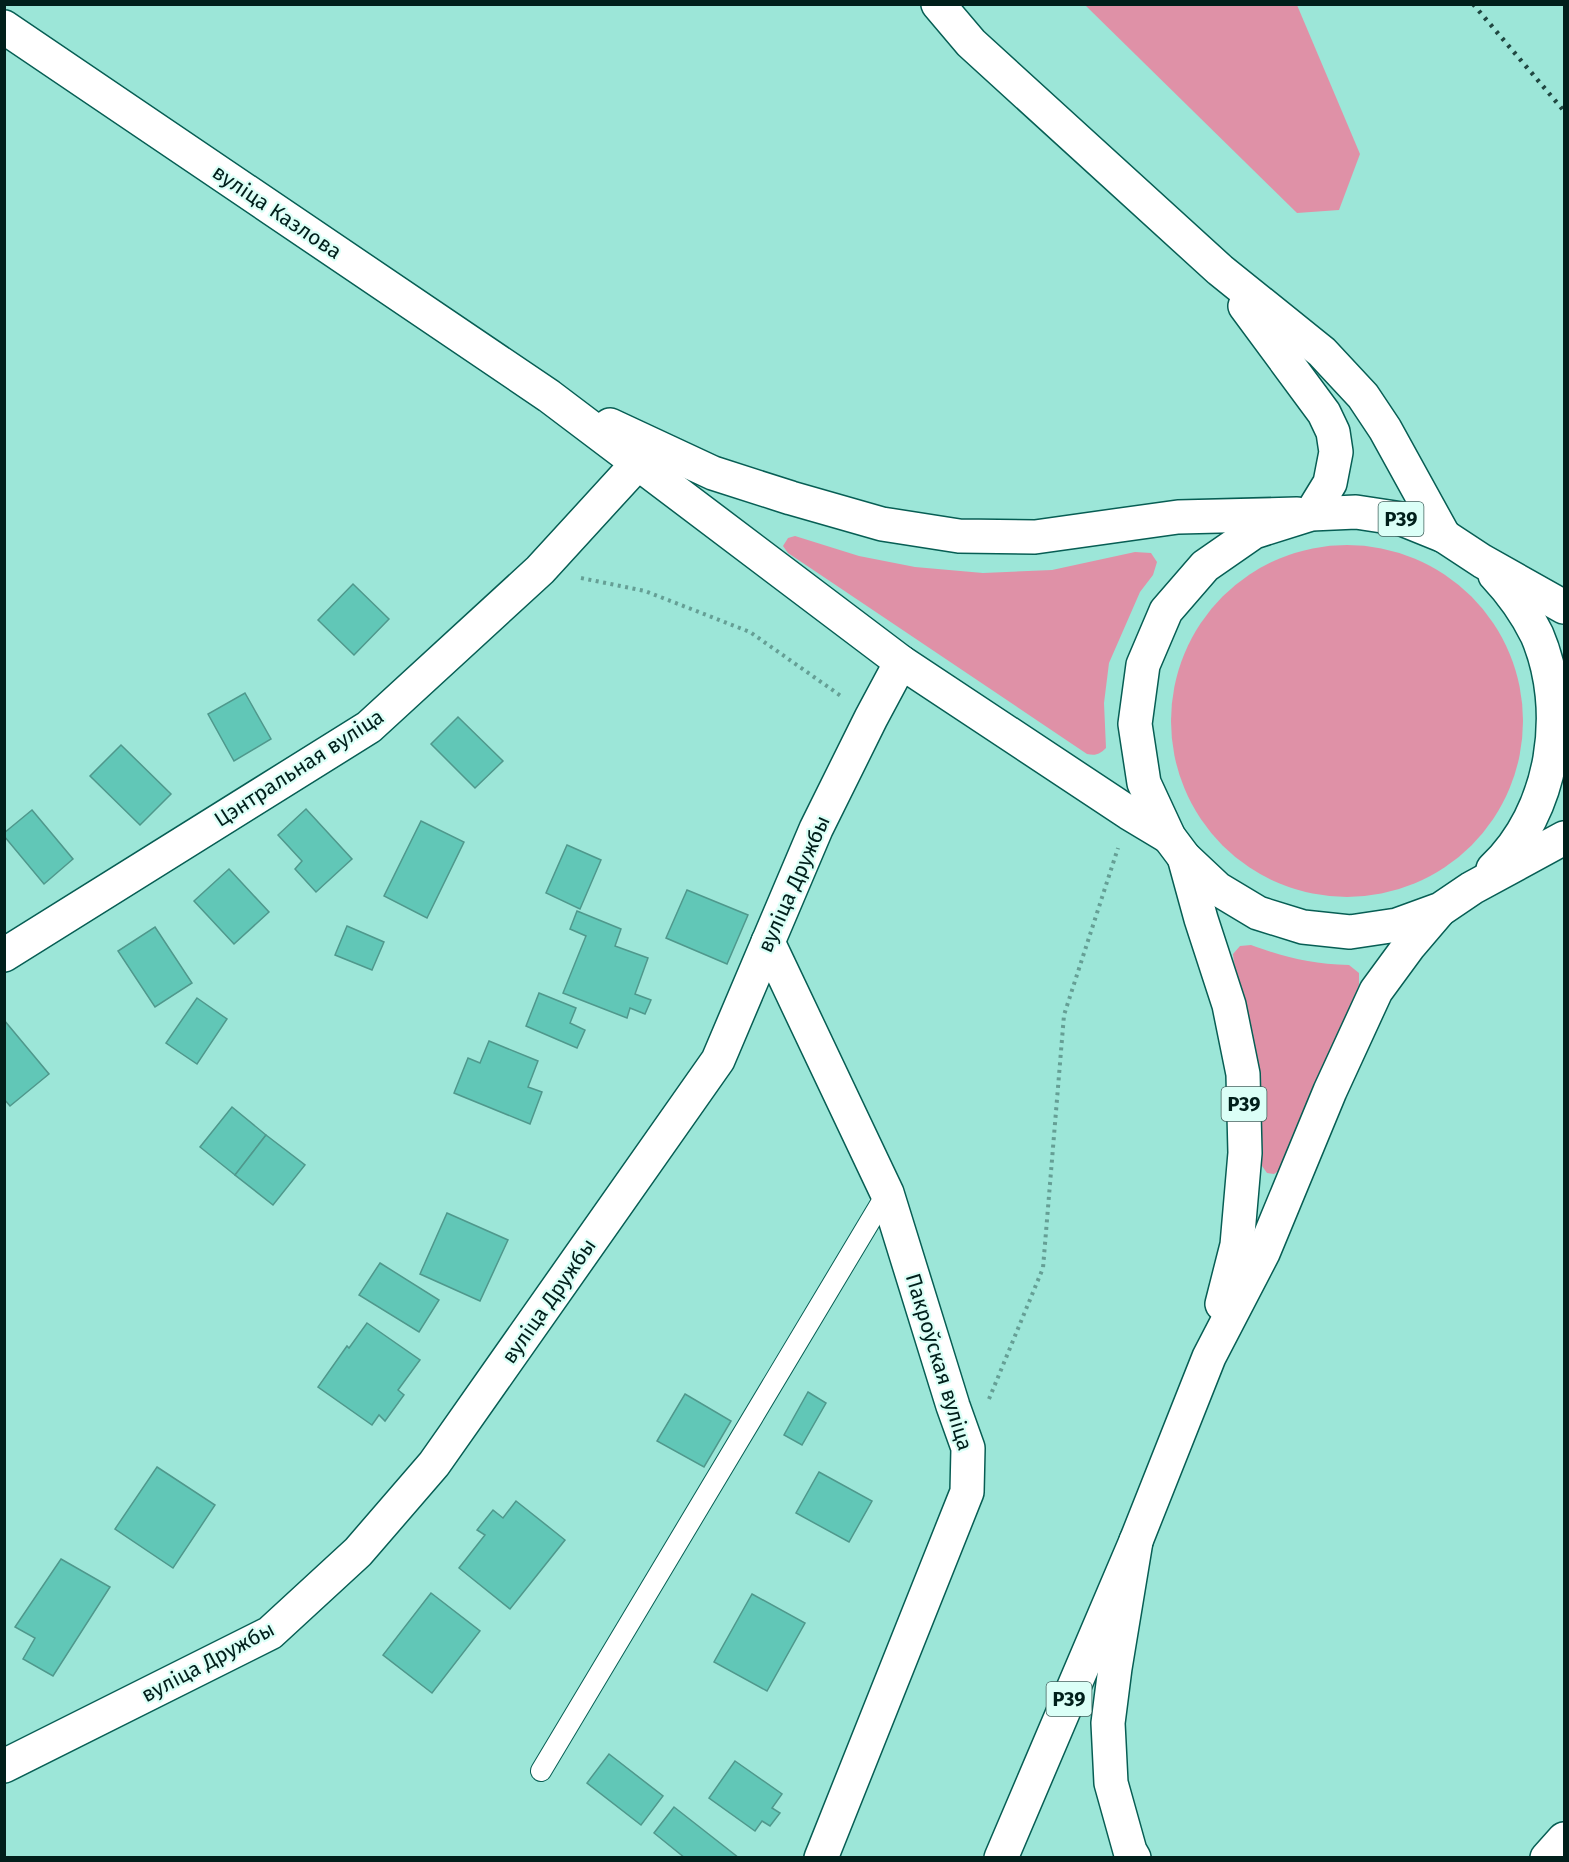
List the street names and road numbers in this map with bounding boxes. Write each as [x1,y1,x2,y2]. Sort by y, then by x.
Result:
street label: вуліца Казлова [207,159,347,265]
road number: Р39 [1378,502,1424,536]
street label: Цэнтральная вуліца [209,703,389,833]
street label: вуліца Дружбы [752,812,836,956]
road number: Р39 [1222,1087,1266,1121]
street label: вуліца Дружбы [496,1233,602,1369]
street label: Пакроўская вуліца [900,1270,978,1454]
street label: вуліца Дружбы [137,1616,279,1708]
road number: Р39 [1046,1682,1092,1716]

